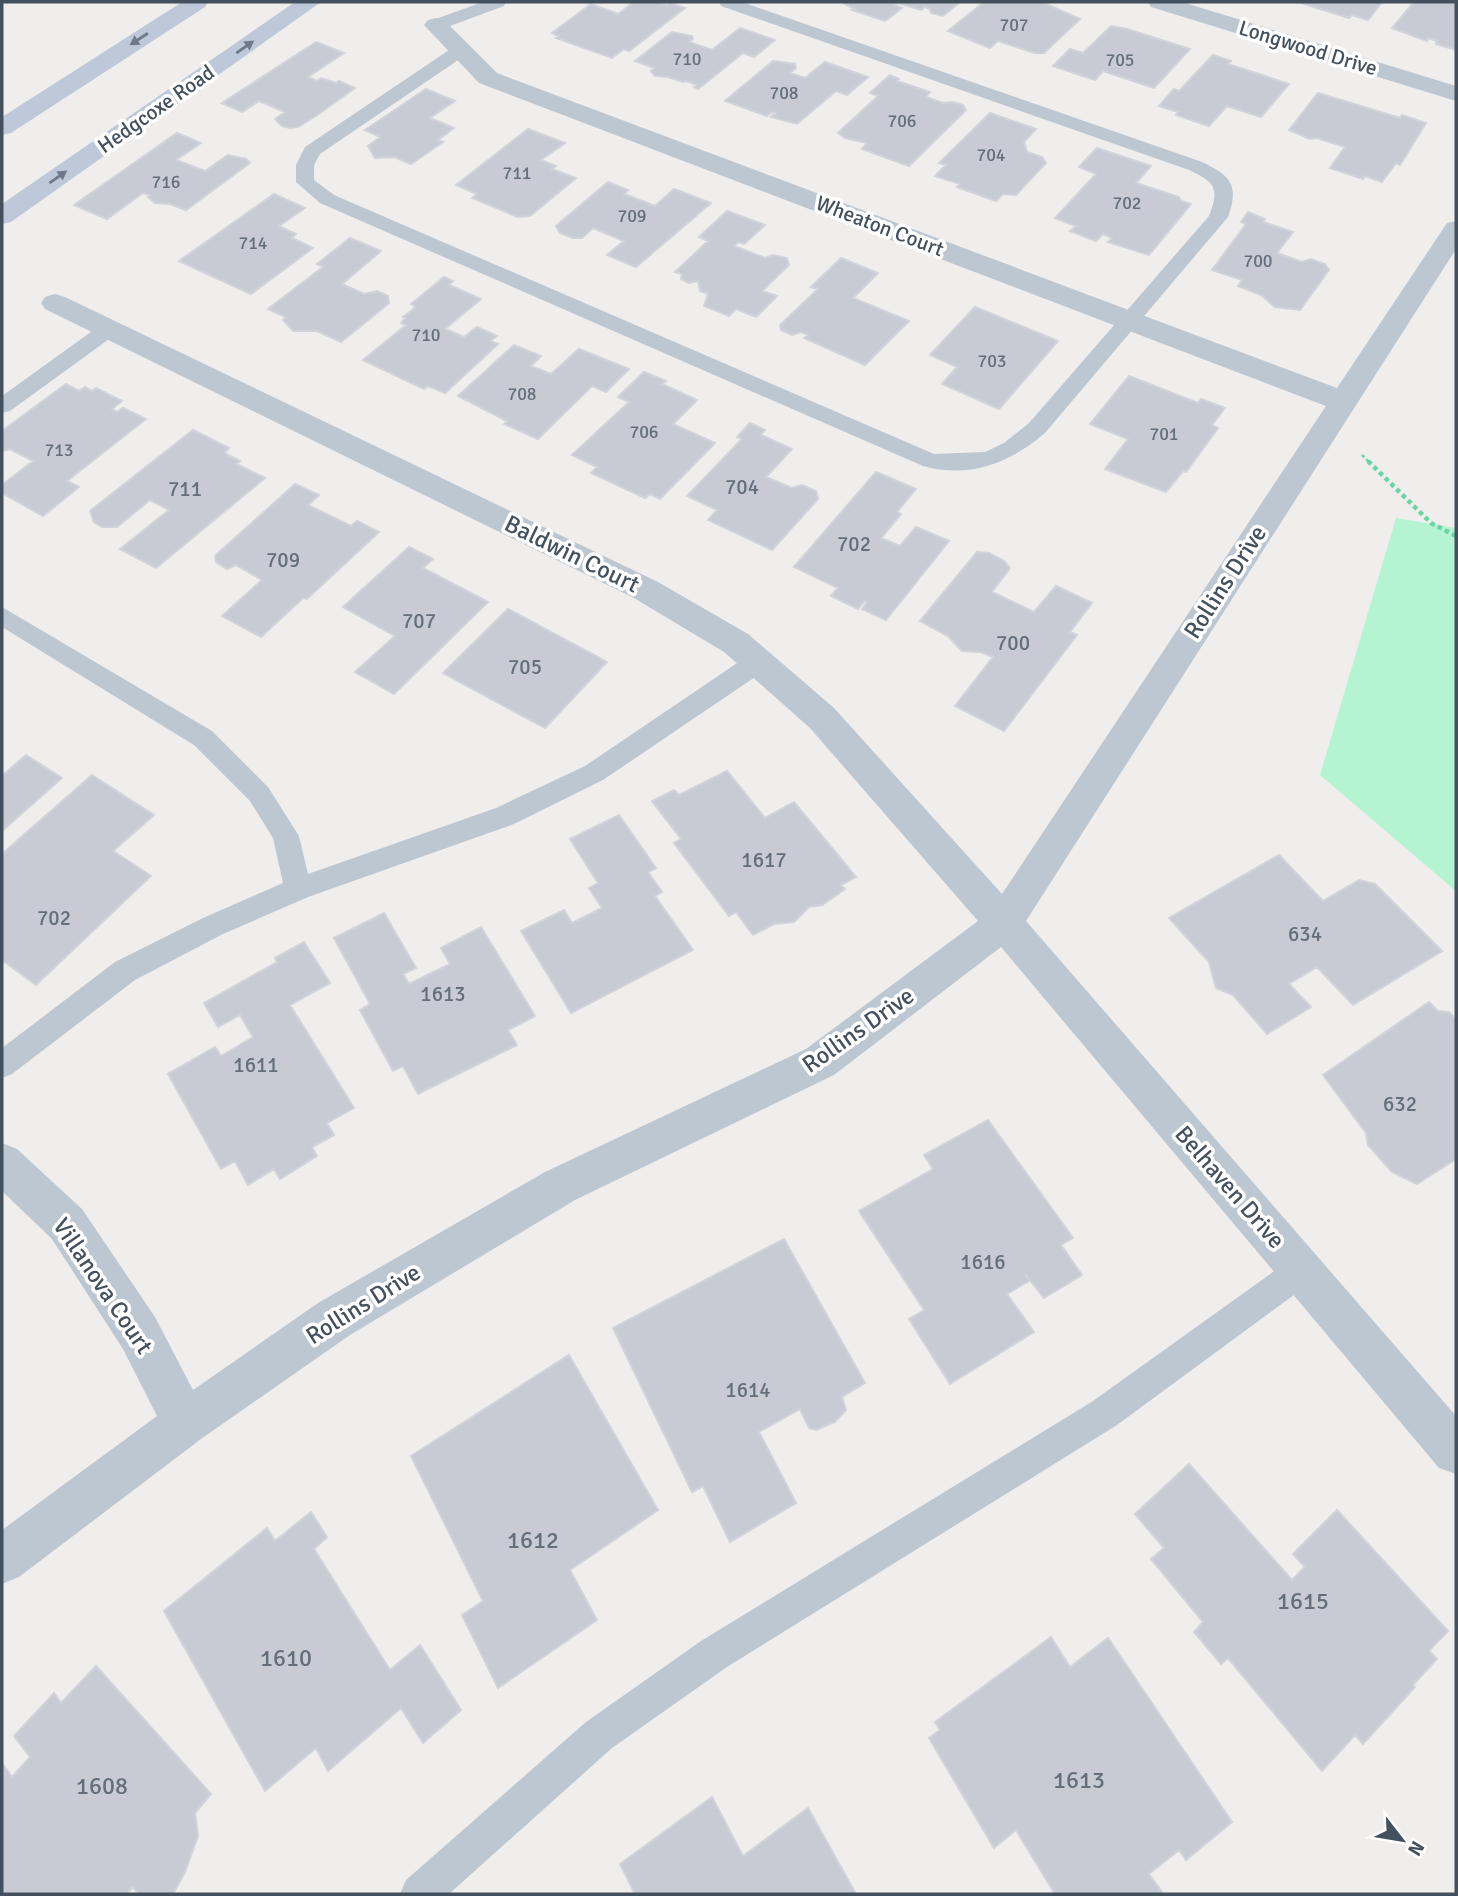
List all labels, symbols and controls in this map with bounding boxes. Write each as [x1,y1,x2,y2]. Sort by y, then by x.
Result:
house number: 707 [999,14,1029,36]
street label: Longwood Drive [1236,15,1380,81]
one-way arrow [130,32,149,45]
one-way arrow [236,40,254,54]
house number: 710 [672,48,702,70]
house number: 705 [1105,49,1135,71]
street label: Hedgcoxe Road [93,59,219,159]
house number: 708 [769,82,799,104]
house number: 706 [887,110,917,132]
house number: 704 [976,144,1006,166]
house number: 711 [502,162,532,184]
one-way arrow [49,170,67,184]
house number: 716 [151,171,181,193]
street label: Wheaton Court [812,190,948,262]
house number: 702 [1112,192,1142,214]
house number: 709 [617,205,647,227]
house number: 714 [238,232,268,254]
house number: 700 [1243,250,1273,272]
house number: 710 [411,324,441,346]
house number: 703 [977,350,1007,372]
house number: 708 [507,383,537,405]
house number: 706 [629,421,659,443]
house number: 701 [1149,423,1179,445]
house number: 713 [44,439,74,461]
house number: 704 [725,474,759,500]
house number: 711 [168,476,202,502]
street label: Baldwin Court [500,508,644,600]
street label: Rollins Drive [1177,520,1273,644]
house number: 702 [837,531,871,557]
house number: 709 [266,547,300,573]
house number: 707 [402,608,436,634]
house number: 700 [996,630,1030,656]
house number: 705 [508,654,542,680]
house number: 1617 [741,847,787,873]
house number: 702 [37,905,71,931]
house number: 634 [1288,921,1322,947]
house number: 1613 [420,981,466,1007]
street label: Rollins Drive [796,981,920,1079]
house number: 1611 [233,1052,279,1078]
house number: 632 [1383,1091,1417,1117]
street label: Belhaven Drive [1168,1119,1292,1255]
street label: Villanova Court [46,1212,160,1360]
house number: 1616 [960,1249,1006,1275]
street label: Rollins Drive [300,1257,426,1351]
house number: 1614 [725,1377,771,1403]
house number: 1612 [507,1525,559,1555]
house number: 1615 [1277,1586,1329,1616]
house number: 1610 [260,1643,312,1673]
house number: 1613 [1053,1765,1105,1795]
house number: 1608 [76,1771,128,1801]
north arrow [1367,1805,1437,1875]
text: N [1402,1836,1429,1860]

